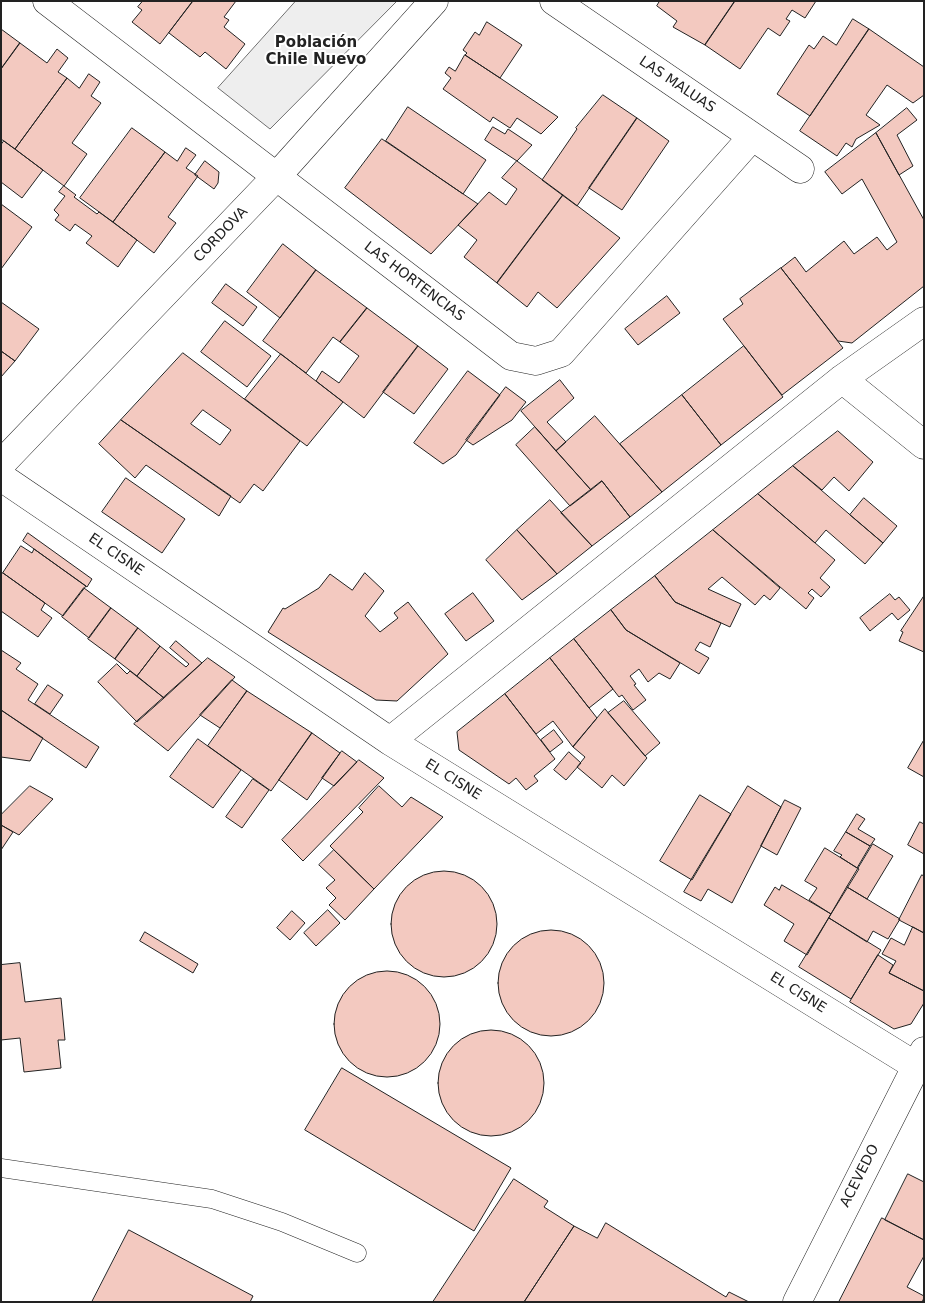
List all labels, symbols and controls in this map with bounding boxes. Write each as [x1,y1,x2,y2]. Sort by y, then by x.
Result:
district label: Población Chile Nuevo [266,34,366,69]
street label: LAS MALUAS [636,53,718,117]
street label: CORDOVA [191,204,251,266]
street label: LAS HORTENCIAS [360,239,468,325]
street label: EL CISNE [85,530,147,580]
street label: EL CISNE [422,756,484,804]
street label: EL CISNE [767,969,829,1017]
street label: ACEVEDO [837,1142,883,1210]

